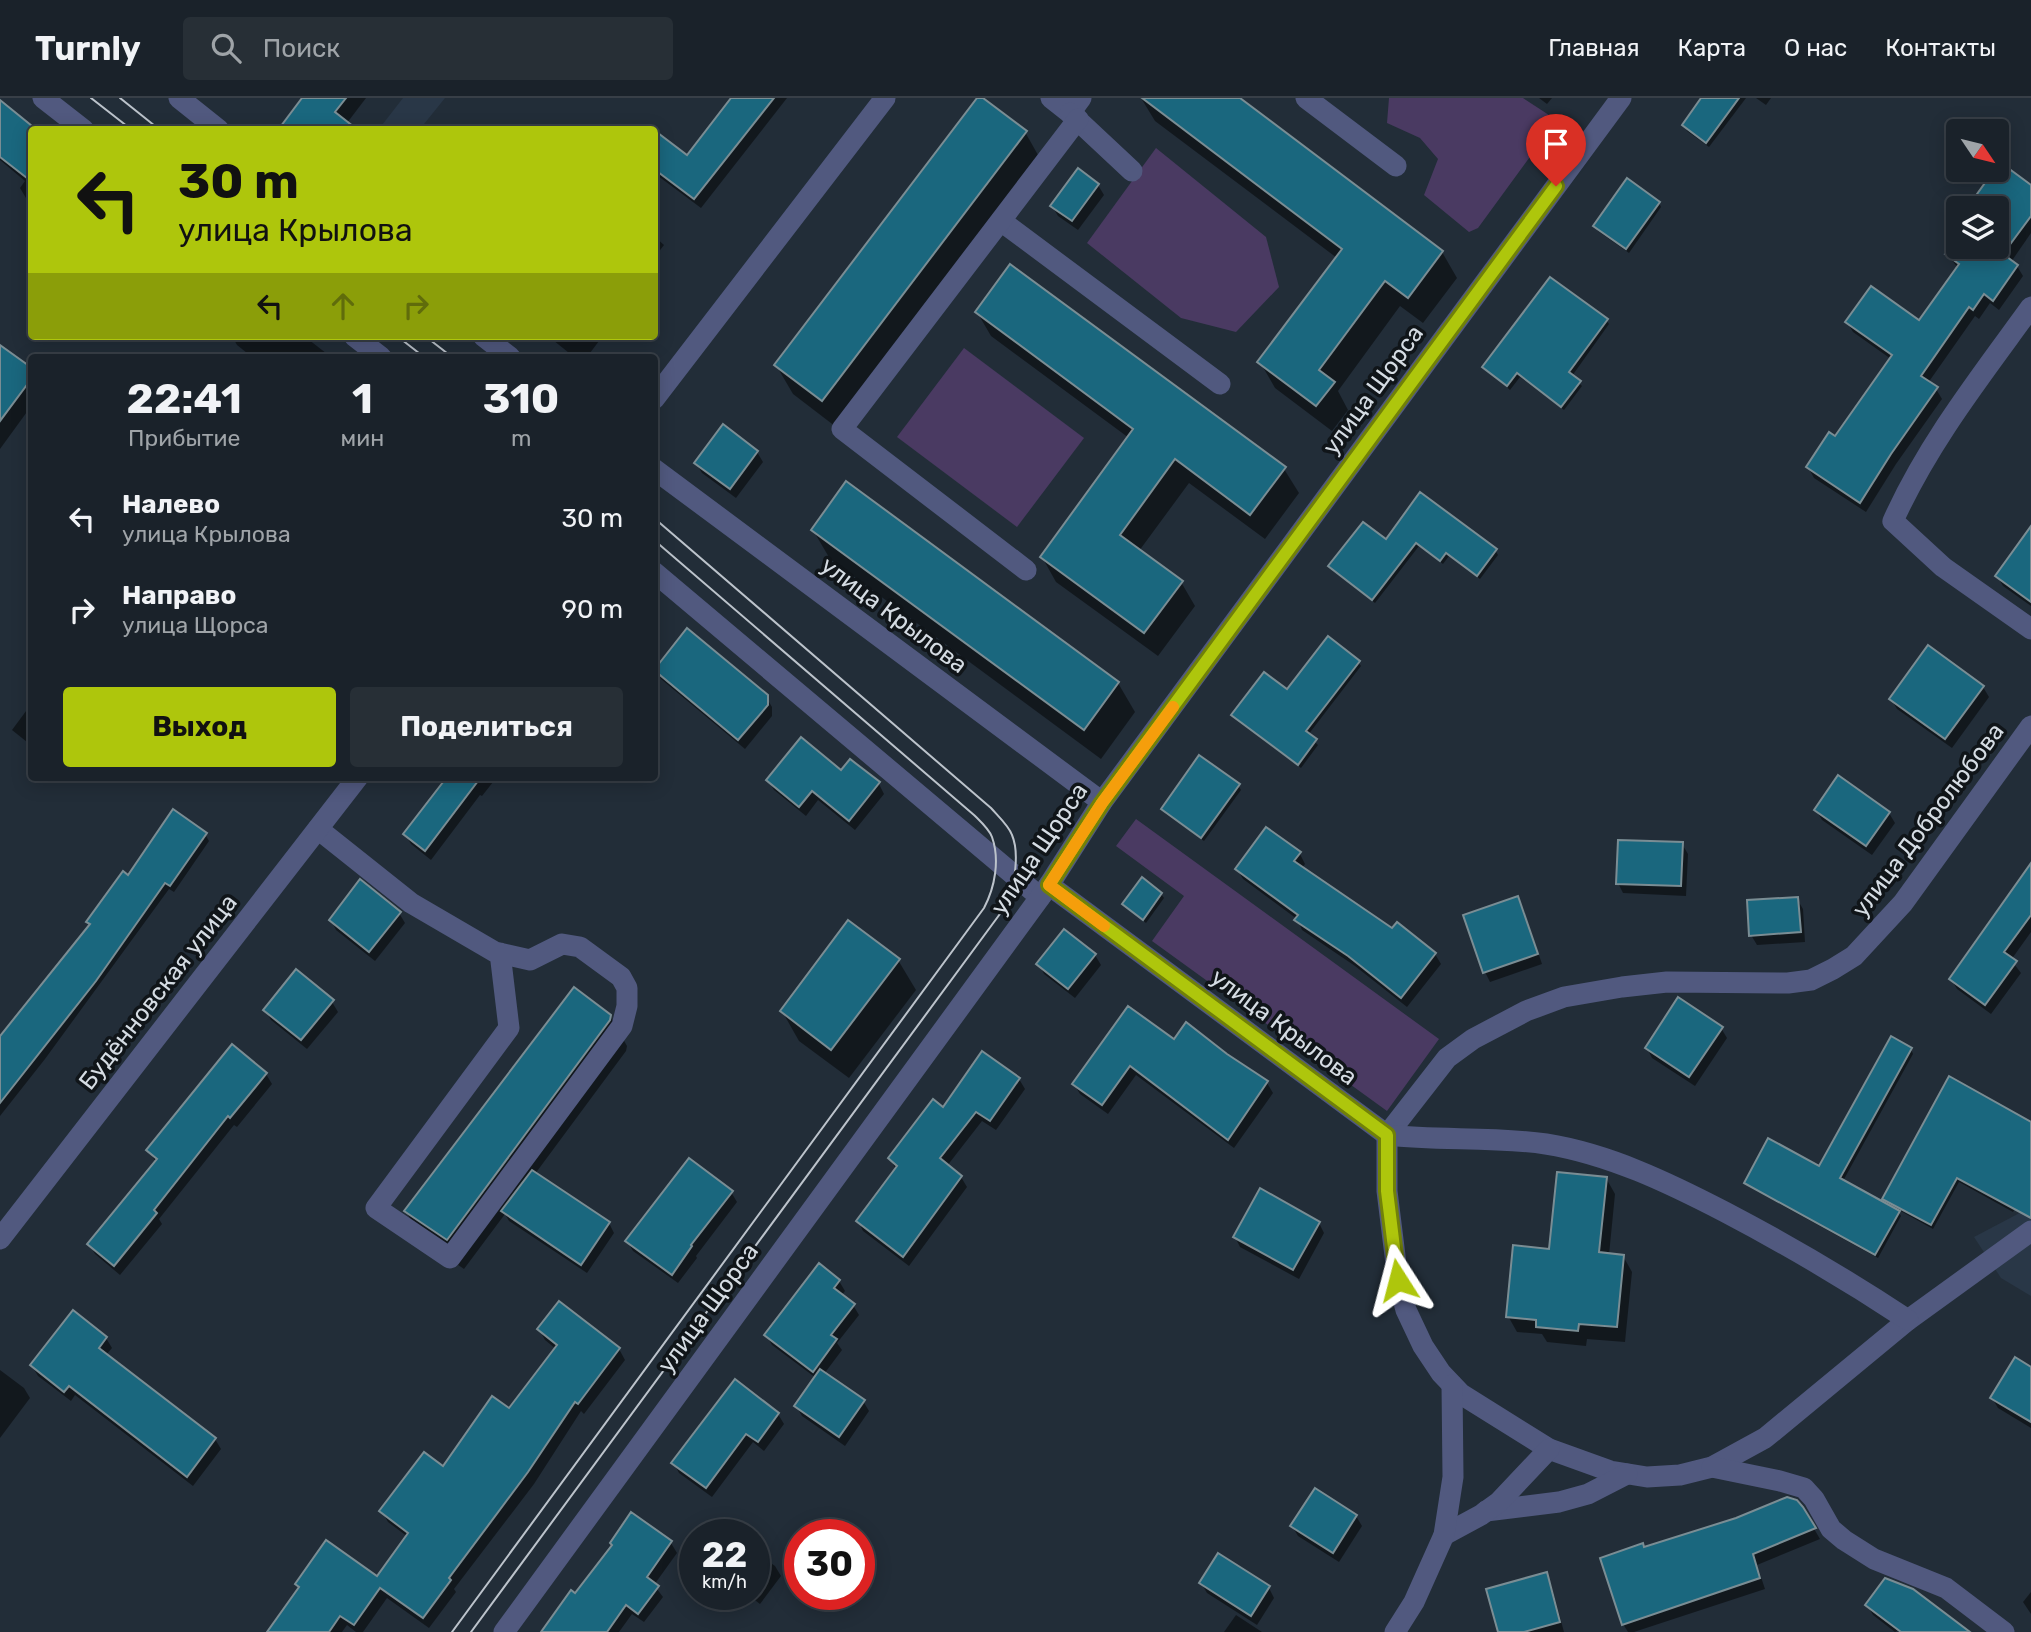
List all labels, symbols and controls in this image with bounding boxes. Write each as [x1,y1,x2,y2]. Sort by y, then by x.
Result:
search box [183,17,673,80]
text: Turnly [35,29,141,68]
icon: search [207,29,245,67]
text: Поиск [263,33,340,64]
text: Главная [1548,34,1640,62]
text: Карта [1678,34,1746,62]
text: О нас [1784,34,1847,62]
text: Контакты [1885,34,1996,62]
pin [1526,114,1586,186]
north arrow [1946,119,2009,182]
map controls [1946,119,2009,259]
icon: arrive [1537,125,1575,163]
text: 30 m [178,152,299,210]
icon: left [63,154,154,245]
button: layers [1946,196,2009,259]
text: улица Крылова [178,211,413,249]
icon: left [251,287,289,325]
icon: ahead [324,287,362,325]
icon: right [397,287,435,325]
street label: улица Щорса [1317,320,1429,460]
text: 22:41 [127,374,242,424]
text: 1 [352,374,373,424]
text: 310 [483,374,559,424]
text: Прибытие [128,424,241,452]
text: мин [341,424,384,452]
text: m [511,424,531,452]
text: Налево [122,489,220,520]
icon: left [63,500,101,538]
text: 30 m [561,503,623,534]
text: улица Крылова [122,520,291,548]
street label: улица Крылова [815,551,973,679]
text: Направо [122,580,236,611]
icon: right [63,591,101,629]
text: 90 m [562,594,623,625]
text: улица Щорса [122,611,269,639]
button: Выход [63,687,336,767]
button: Поделиться [350,687,623,767]
street label: улица Добролюбова [1846,718,2010,922]
street label: улица Щорса [985,778,1093,920]
street label: Будённовская улица [73,889,243,1095]
street label: улица Крылова [1205,963,1363,1091]
street label: улица Щорса [652,1238,764,1378]
position arrow [1361,1243,1435,1317]
speed limit sign: 30 [784,1519,875,1610]
text: 22 [702,1534,747,1576]
text: km/h [702,1571,747,1593]

